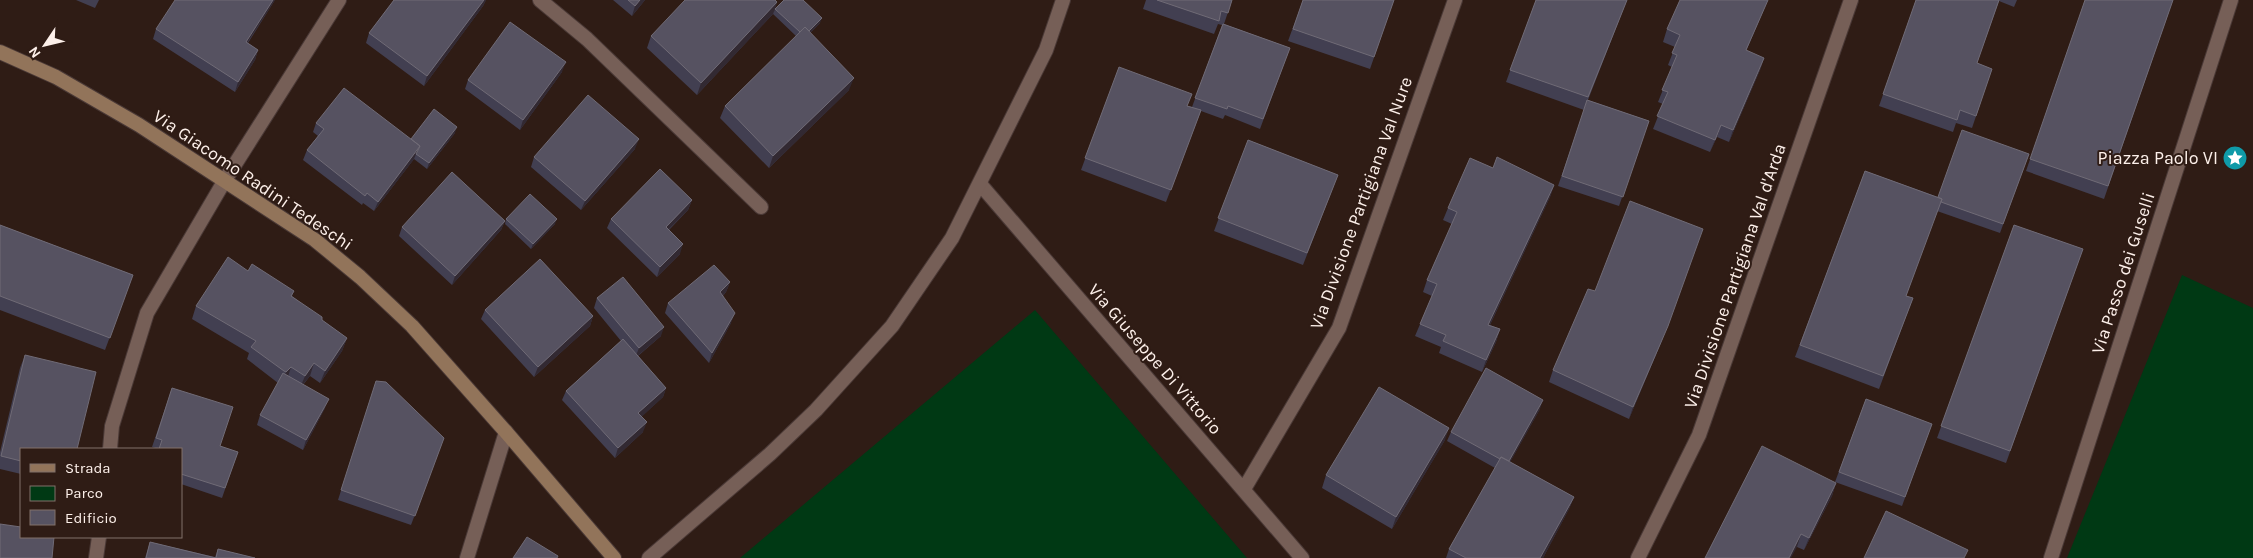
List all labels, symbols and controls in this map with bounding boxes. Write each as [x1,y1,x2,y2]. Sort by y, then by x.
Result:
north arrow [20,20,70,70]
text: N [25,43,45,61]
street label: Via Divisione Partigiana Val Nure [1305,74,1417,332]
street label: Via Giacomo Radini Tedeschi [149,105,357,255]
street label: Via Divisione Partigiana Val d'Arda [1679,141,1791,411]
place icon: Piazza Paolo VI [2222,145,2248,171]
place label: Piazza Paolo VI [2097,147,2218,169]
street label: Via Passo dei Guselli [2086,189,2160,357]
street label: Via Giuseppe Di Vittorio [1083,279,1227,439]
legend [20,448,182,538]
text: Strada [65,459,111,477]
text: Parco [65,484,103,502]
text: Edificio [65,509,117,527]

